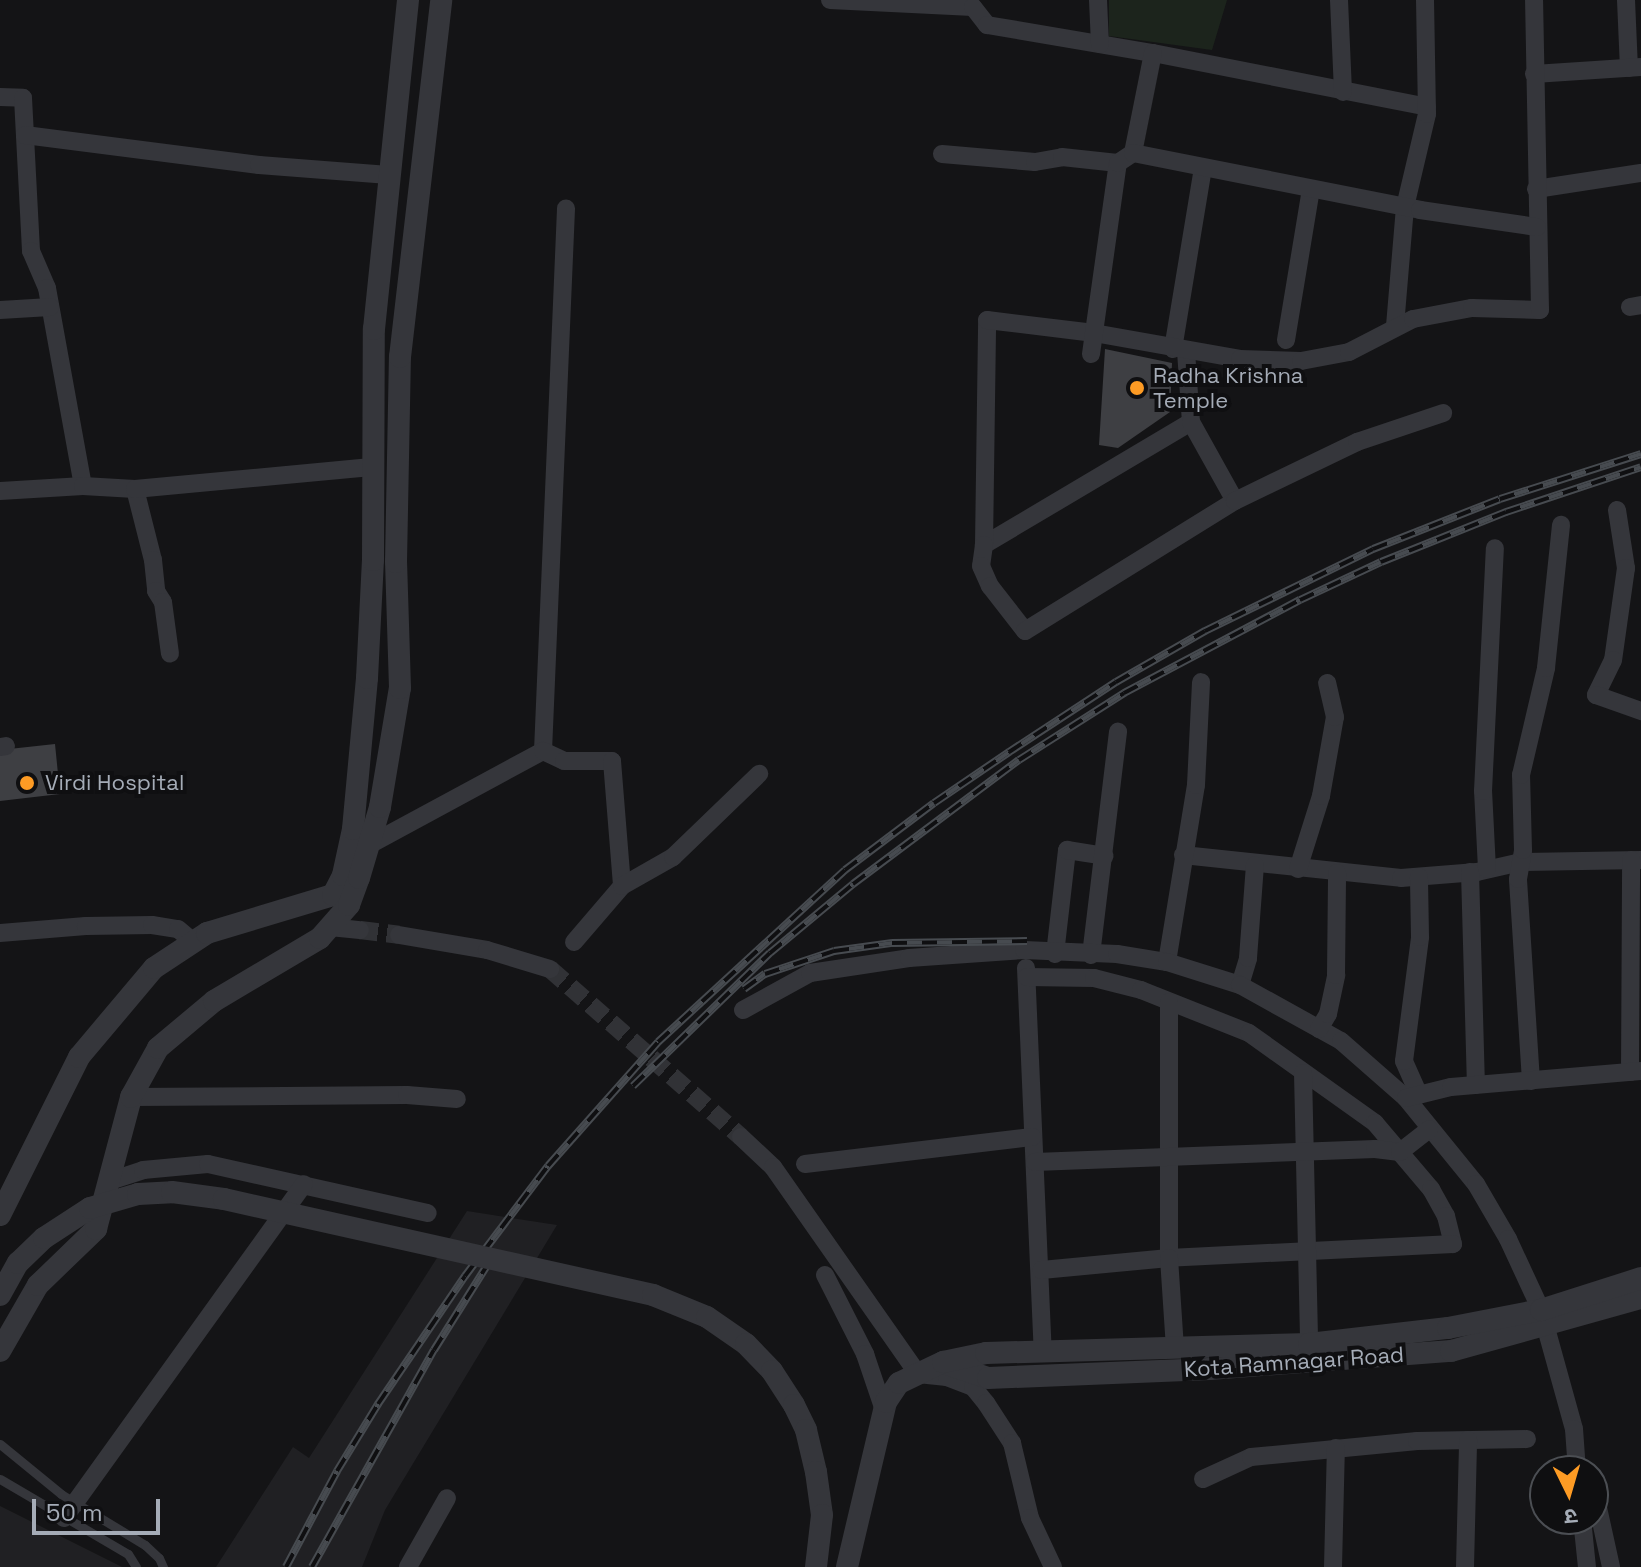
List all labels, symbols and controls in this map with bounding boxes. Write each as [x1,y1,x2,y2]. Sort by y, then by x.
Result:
place label: Radha Krishna Temple [1153,362,1304,414]
marker: Radha Krishna Temple [1128,379,1146,397]
place label: Virdi Hospital [45,770,184,796]
marker: Virdi Hospital [16,772,38,794]
street label: Kota Ramnagar Road [1183,1341,1405,1383]
north arrow [1529,1455,1609,1535]
scale bar [36,1483,164,1533]
text: 50 m [46,1497,103,1528]
text: उ [1563,1502,1579,1531]

